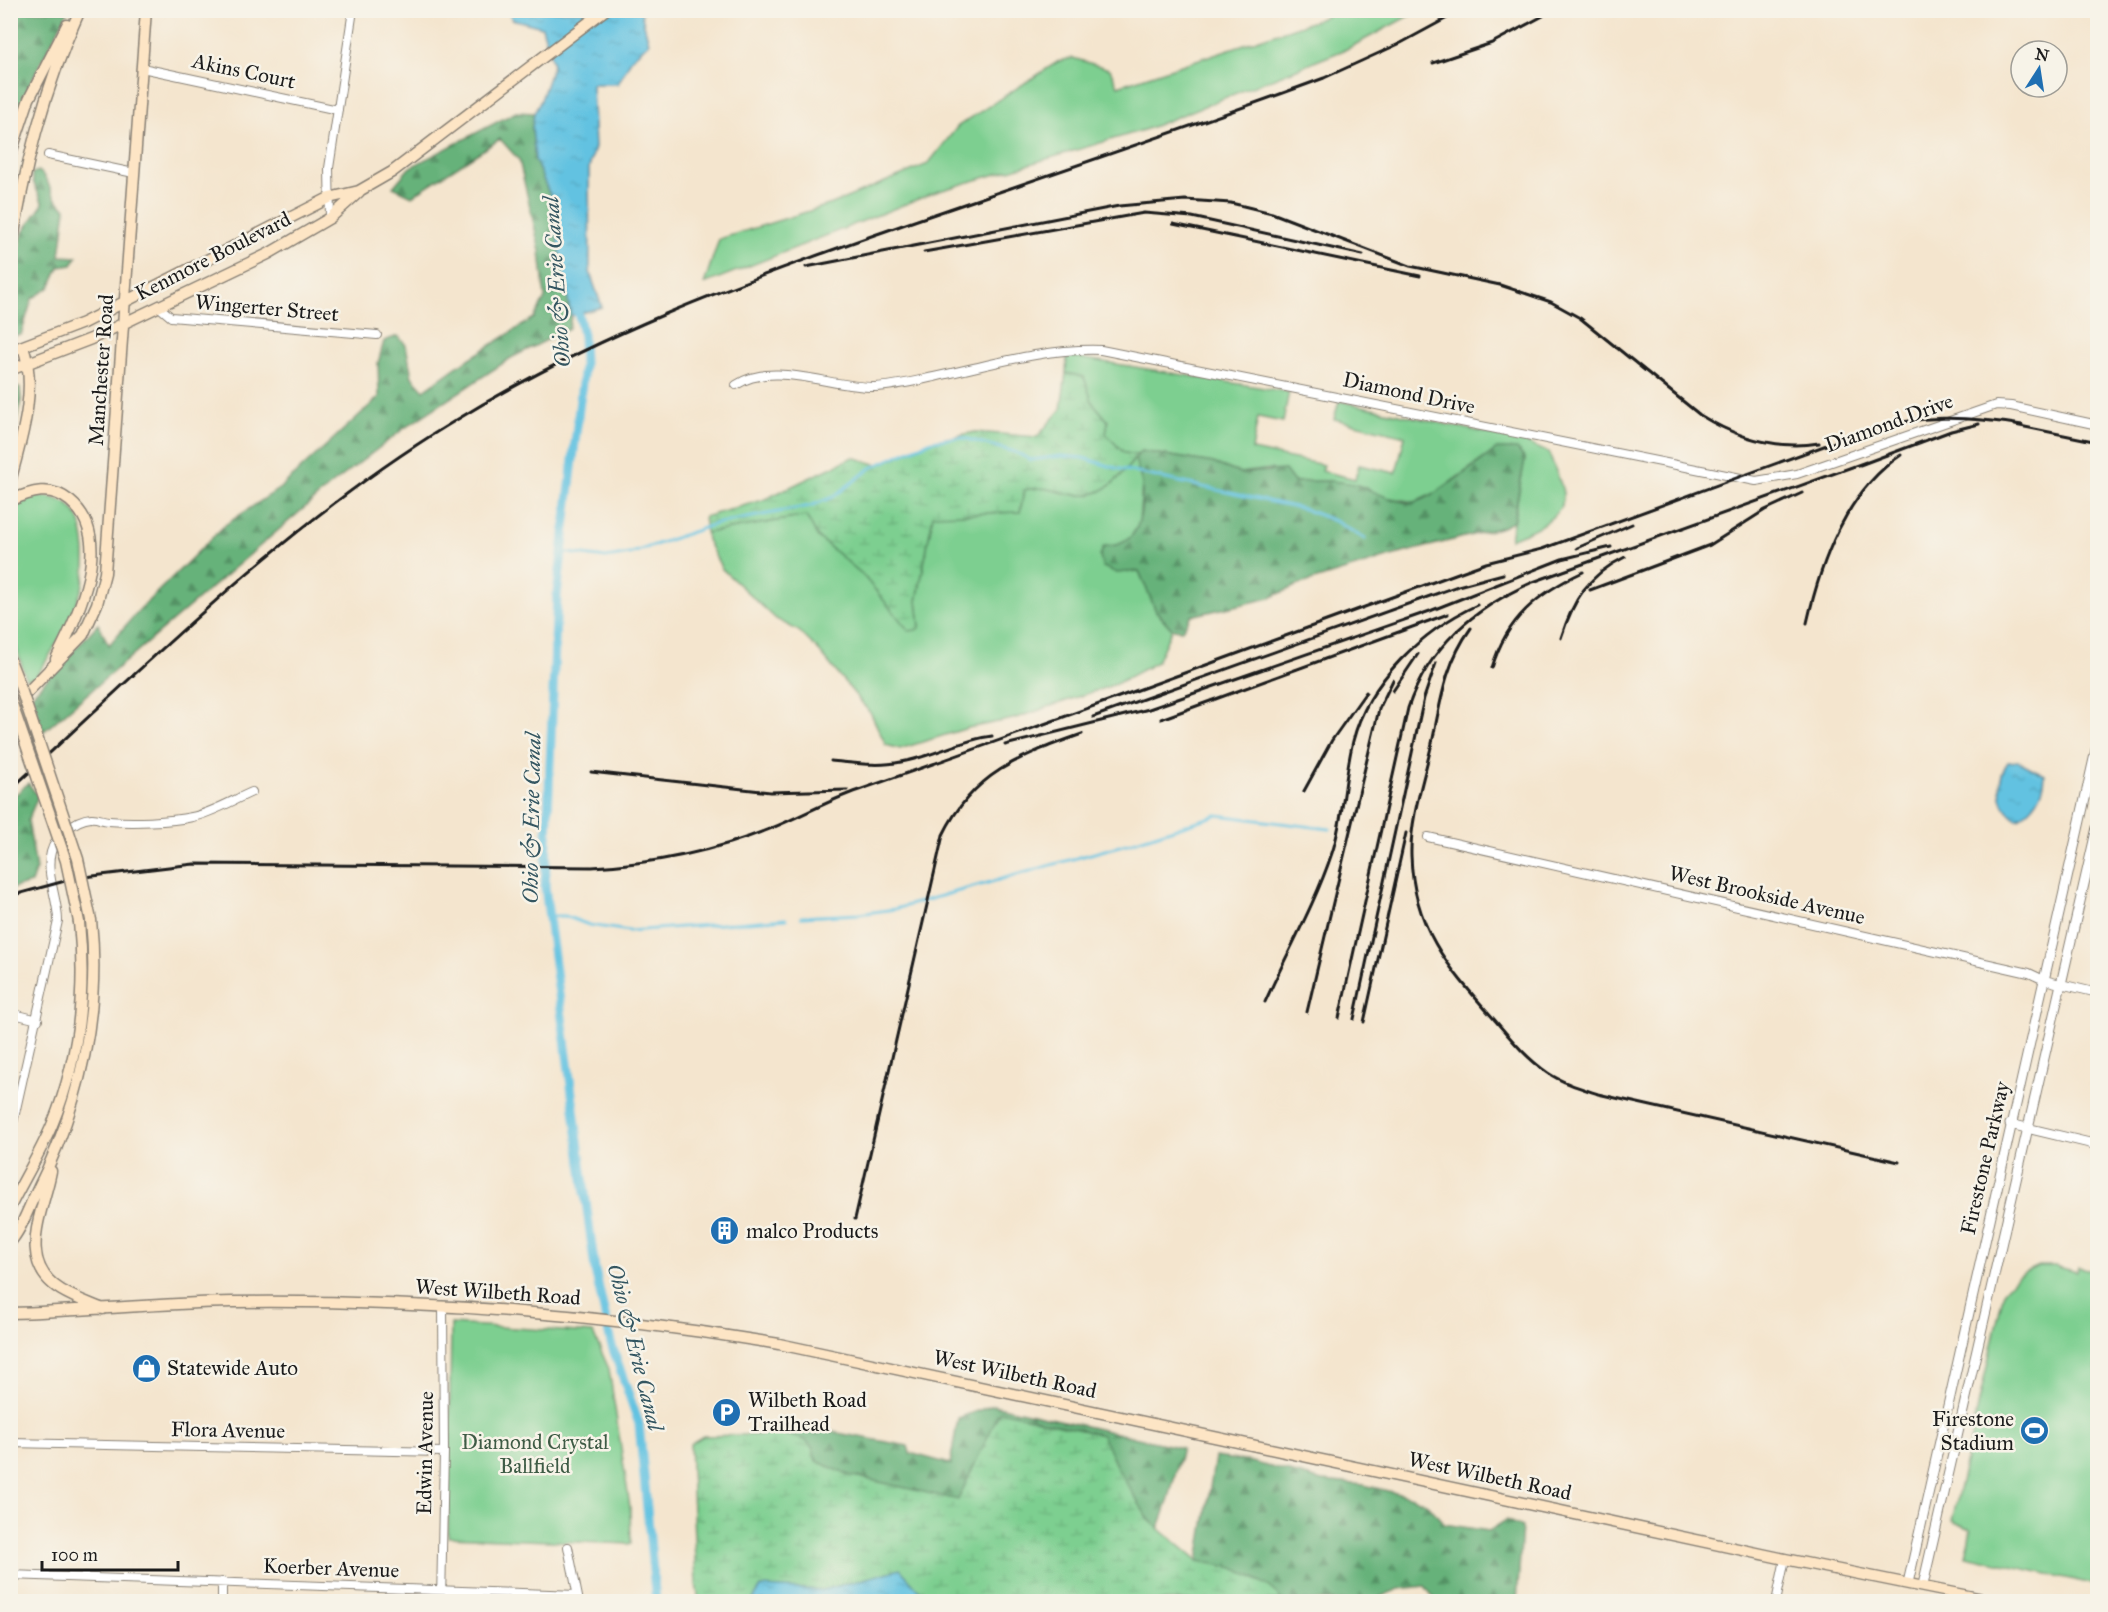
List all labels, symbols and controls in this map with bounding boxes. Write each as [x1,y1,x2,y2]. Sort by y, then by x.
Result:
north arrow [2009,39,2069,99]
text: N [2033,44,2051,66]
street label: Akins Court [189,47,298,95]
water label: Ohio & Erie Canal [537,194,576,368]
street label: Kenmore Boulevard [131,205,296,306]
street label: Wingerter Street [194,289,341,327]
street label: Manchester Road [83,293,119,447]
street label: Diamond Drive [1341,366,1478,420]
street label: Diamond Drive [1821,388,1957,458]
water label: Ohio & Erie Canal [517,730,547,904]
street label: West Brookside Avenue [1666,860,1868,930]
street label: Firestone Parkway [1955,1078,2016,1237]
building icon: malco Products [709,1215,741,1247]
place label: malco Products [746,1218,878,1244]
water label: Ohio & Erie Canal [602,1261,670,1435]
street label: West Wilbeth Road [414,1273,582,1311]
street label: West Wilbeth Road [931,1344,1099,1404]
shop icon: Statewide Auto [130,1352,162,1384]
place label: Statewide Auto [167,1355,298,1381]
place label: Wilbeth Road Trailhead [748,1387,867,1437]
street label: Edwin Avenue [411,1391,439,1515]
parking icon: Wilbeth Road Trailhead [711,1396,743,1428]
place label: Firestone Stadium [1932,1406,2014,1456]
sports icon: Firestone Stadium [2019,1415,2051,1447]
street label: Flora Avenue [171,1416,286,1444]
park label: Diamond Crystal Ballfield [461,1429,609,1479]
street label: West Wilbeth Road [1406,1446,1574,1506]
scale bar [42,1534,178,1572]
text: 100 m [51,1544,98,1566]
street label: Koerber Avenue [262,1553,400,1583]

